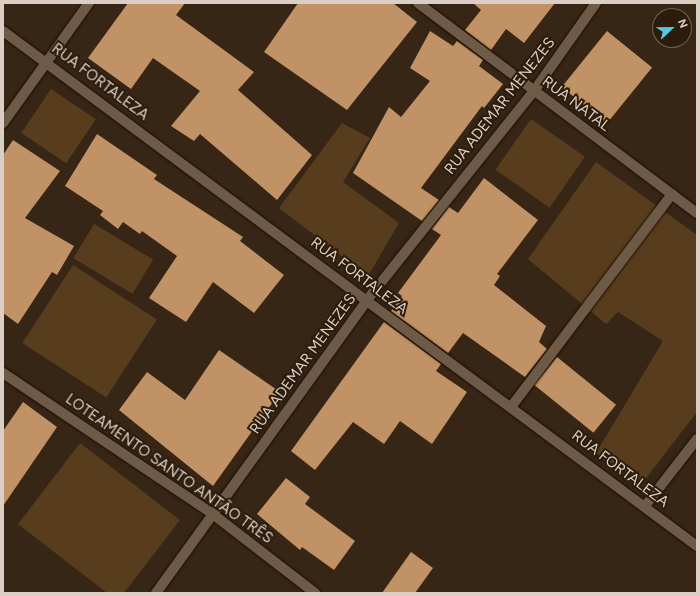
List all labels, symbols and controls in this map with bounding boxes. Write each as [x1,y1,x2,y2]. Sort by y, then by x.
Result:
north arrow [652,8,692,48]
text: N [675,17,690,30]
street label: RUA ADEMAR MENEZES [441,34,559,178]
street label: RUA FORTALEZA [48,40,152,124]
street label: RUA NATAL [538,73,614,135]
street label: RUA FORTALEZA [307,234,411,318]
street label: RUA ADEMAR MENEZES [246,290,360,438]
street label: LOTEAMENTO SANTO ANTÃO TRÊS [62,390,276,548]
street label: RUA FORTALEZA [568,427,672,511]

